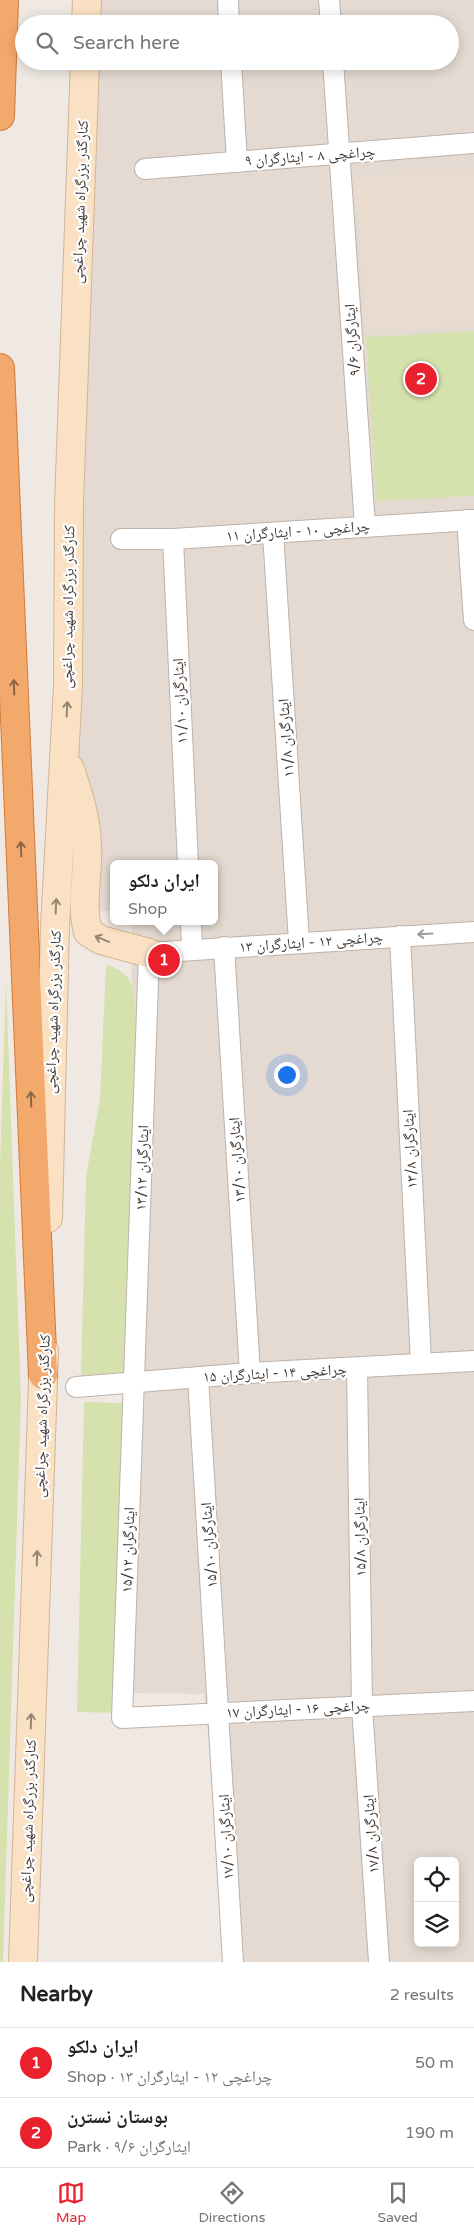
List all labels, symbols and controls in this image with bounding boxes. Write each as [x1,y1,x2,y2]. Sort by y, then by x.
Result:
search box [15,15,459,70]
icon: search [33,29,61,57]
text: Search here [73,32,180,54]
street label: کنارگذر بزرگراه شهید چراغچی [68,120,93,284]
street label: چراغچی ۸ - ایثارگران ۹ [244,142,376,171]
street label: ایثارگران ۹/۶ [340,303,364,377]
pin: 2 [405,360,437,398]
street label: چراغچی ۱۰ - ایثارگران ۱۱ [226,517,371,546]
street label: کنارگذر بزرگراه شهید چراغچی [58,525,79,689]
street label: ایثارگران ۱۱/۱۰ [169,658,192,744]
one-way arrow [9,679,18,695]
street label: ایثارگران ۱۱/۸ [274,698,299,778]
one-way arrow [62,701,71,717]
one-way arrow [16,842,25,858]
popup [110,860,218,925]
text: ایران دلکو [128,870,200,892]
one-way arrow [52,899,61,915]
text: Shop [128,899,167,919]
street label: چراغچی ۱۲ - ایثارگران ۱۳ [239,928,384,957]
street label: کنارگذر بزرگراه شهید چراغچی [41,930,66,1094]
one-way arrow [418,930,434,939]
one-way arrow [95,934,110,944]
pin: 1 [148,941,180,979]
your location [274,1062,300,1088]
one-way arrow [27,1091,36,1107]
street label: ایثارگران ۱۳/۸ [399,1109,422,1189]
street label: ایثارگران ۱۳/۱۰ [225,1116,250,1203]
street label: ایثارگران ۱۳/۱۲ [132,1125,153,1211]
street label: کنارگذر بزرگراه شهید چراغچی [30,1334,55,1498]
street label: چراغچی ۱۴ - ایثارگران ۱۵ [203,1360,348,1387]
street label: ایثارگران ۱۵/۸ [350,1497,371,1577]
street label: ایثارگران ۱۵/۱۰ [197,1501,222,1588]
street label: ایثارگران ۱۵/۱۲ [118,1507,139,1593]
one-way arrow [32,1551,42,1567]
street label: چراغچی ۱۶ - ایثارگران ۱۷ [226,1696,371,1723]
one-way arrow [27,1713,36,1729]
street label: کنارگذر بزرگراه شهید چراغچی [16,1739,41,1903]
street label: ایثارگران ۱۷/۱۰ [215,1794,238,1880]
street label: ایثارگران ۱۷/۸ [359,1794,384,1874]
map controls [414,1857,459,1947]
button: locate [414,1857,459,1902]
button: layers [414,1902,459,1947]
text: Nearby [20,1982,93,2007]
text: 2 results [390,1985,454,2005]
text: ایران دلکو [67,2036,139,2058]
text: 1 [31,2053,41,2073]
text: 50 m [415,2053,454,2073]
text: Shop · چراغچی ۱۲ - ایثارگران ۱۳ [67,2067,272,2087]
text: بوستان نسترن [67,2106,168,2128]
text: 2 [31,2123,41,2143]
text: 190 m [405,2123,454,2143]
text: Park · ایثارگران ۹/۶ [67,2137,191,2157]
tab: Map [56,2179,86,2226]
tab: Directions [198,2179,265,2226]
tab: Saved [377,2179,418,2226]

